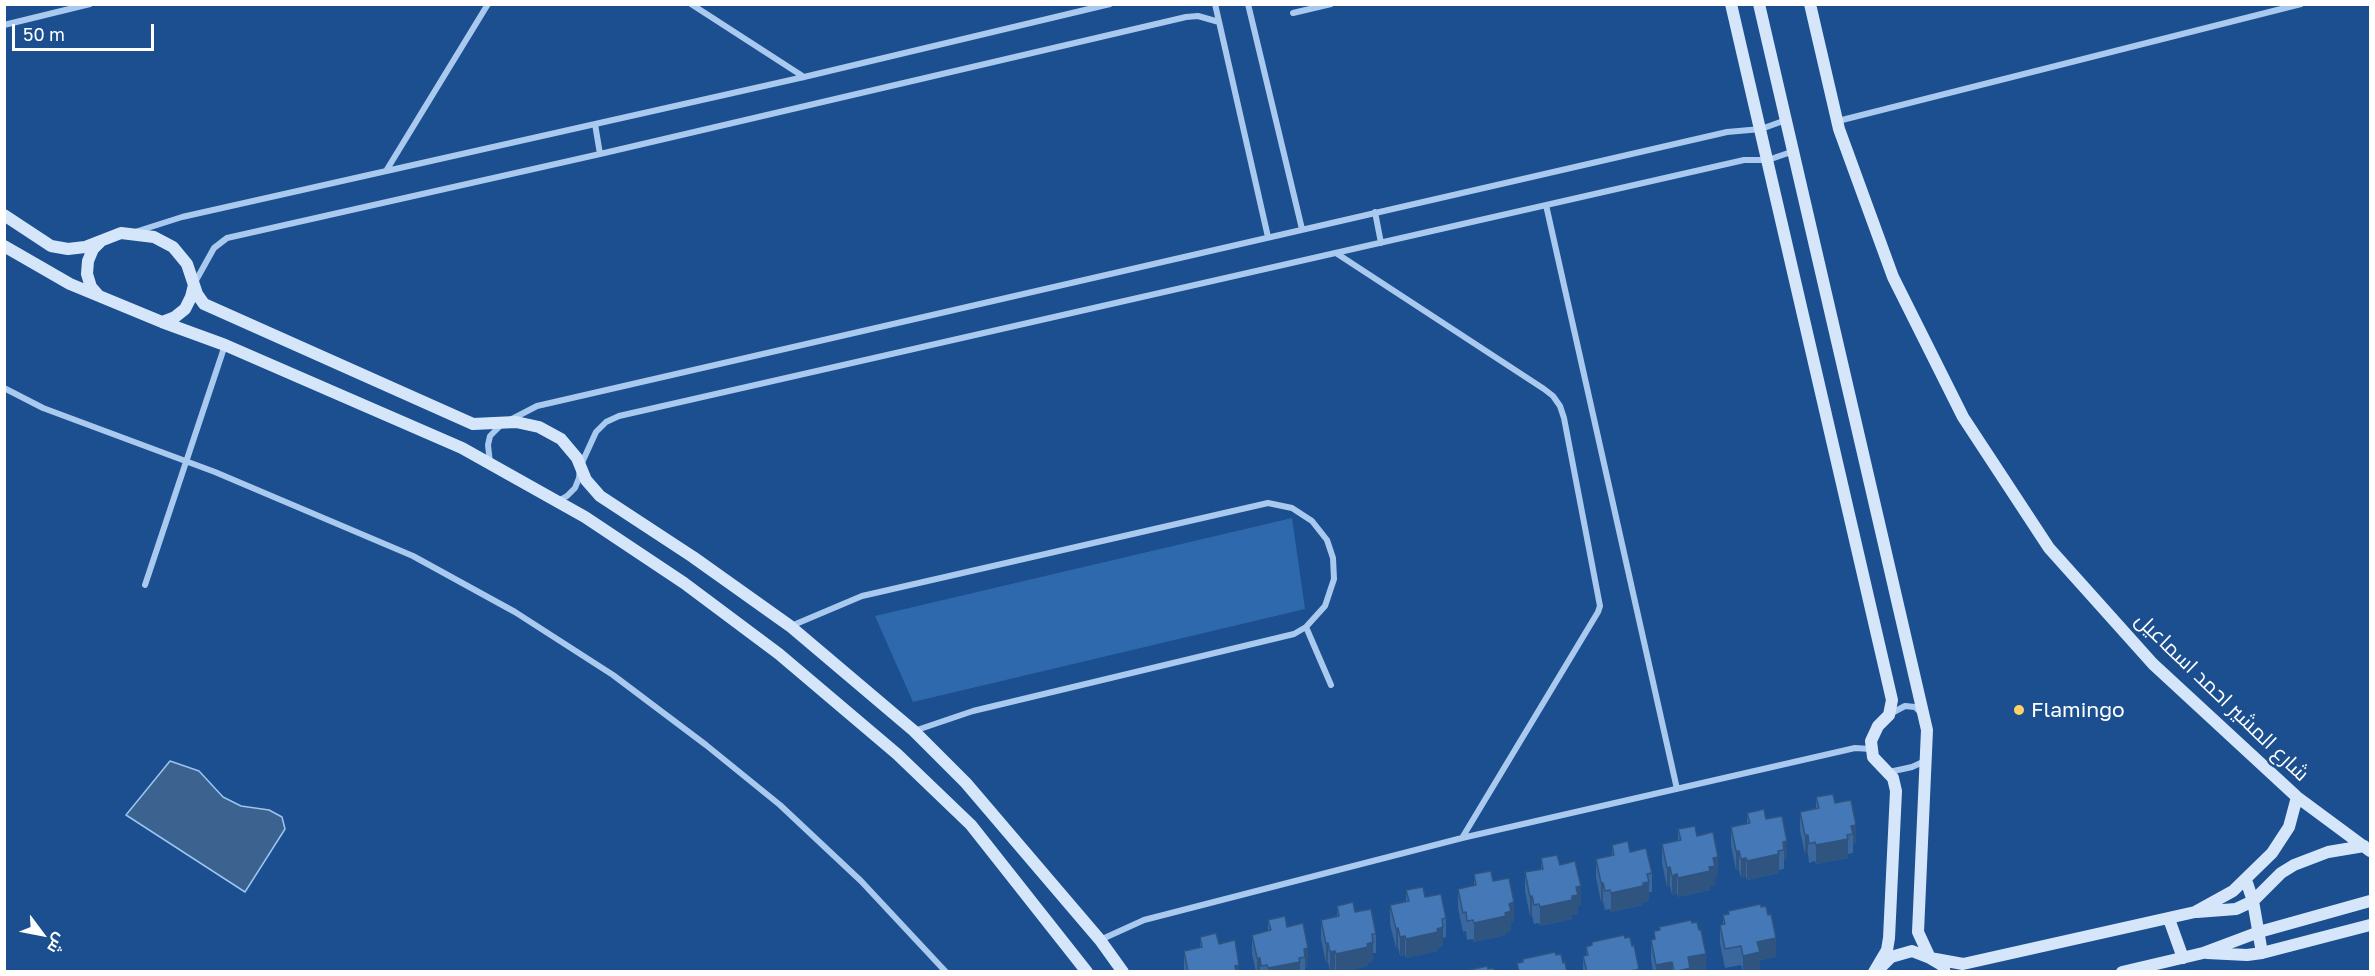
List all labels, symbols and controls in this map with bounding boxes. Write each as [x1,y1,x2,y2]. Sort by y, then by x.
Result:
scale bar [15,12,158,50]
text: 50 m [23,23,65,45]
street label: شارع المشير احمد اسماعيل [2130,607,2314,787]
place label: Flamingo [2031,697,2125,723]
marker: Flamingo [2012,703,2026,717]
north arrow [12,904,72,964]
text: ش [43,930,71,958]

